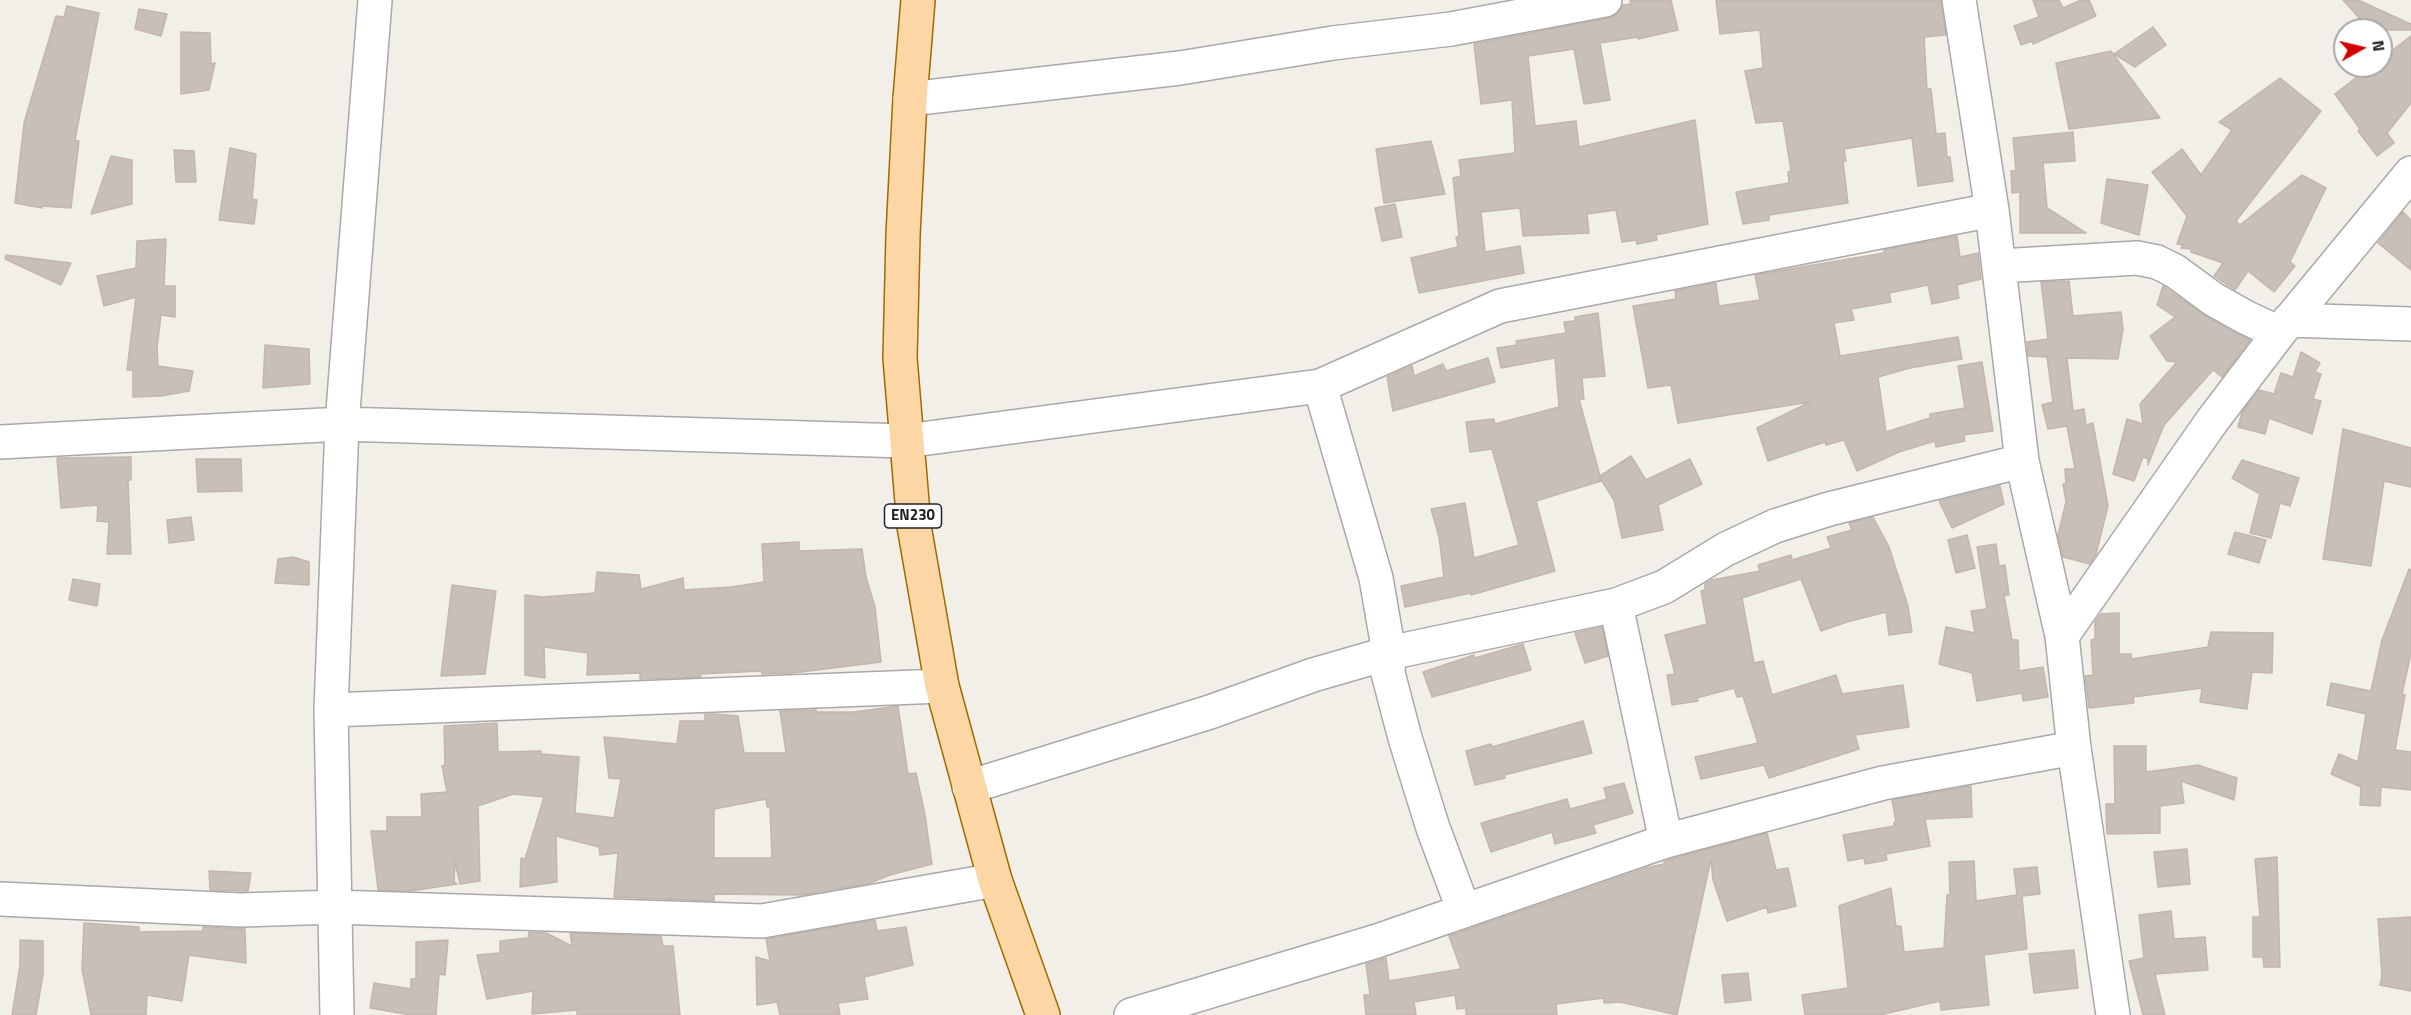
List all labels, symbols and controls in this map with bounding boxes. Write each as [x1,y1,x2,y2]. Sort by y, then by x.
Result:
north arrow [2333,18,2393,78]
text: N [2366,39,2391,53]
road number: EN230 [884,504,942,528]

